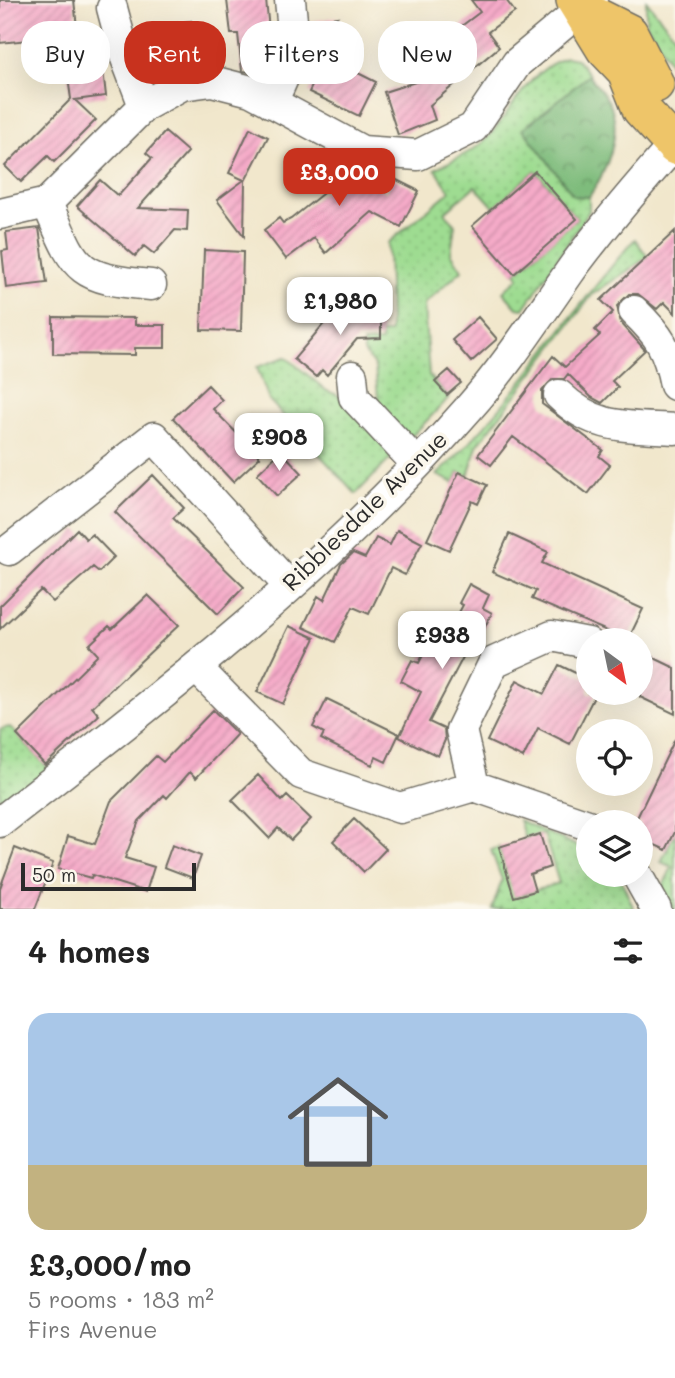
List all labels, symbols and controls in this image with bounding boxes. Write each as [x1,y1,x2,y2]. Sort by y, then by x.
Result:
chip: Buy [21,21,110,84]
chip: Rent [124,21,226,84]
chip: Filters [240,21,364,84]
chip: New [378,21,477,84]
pin: £3,000 [282,148,396,208]
text: £3,000 [299,156,379,186]
pin: £1,980 [283,278,397,337]
text: £1,980 [303,285,377,315]
pin: £908 [238,414,320,473]
text: £908 [250,421,308,451]
street label: Ribblesdale Avenue [275,424,453,597]
pin: £938 [401,612,483,671]
text: £938 [414,619,470,649]
north arrow [576,628,653,705]
map controls [576,628,653,887]
button: locate [576,719,653,796]
button: layers [576,810,653,887]
scale bar [21,860,196,892]
text: 50 m [32,862,76,887]
text: 4 homes [28,931,150,971]
icon: filters [609,932,647,970]
icon: home [275,1059,401,1185]
text: £3,000/mo [28,1244,191,1284]
text: 5 rooms · 183 m² [28,1284,214,1314]
text: Firs Avenue [28,1314,158,1344]

